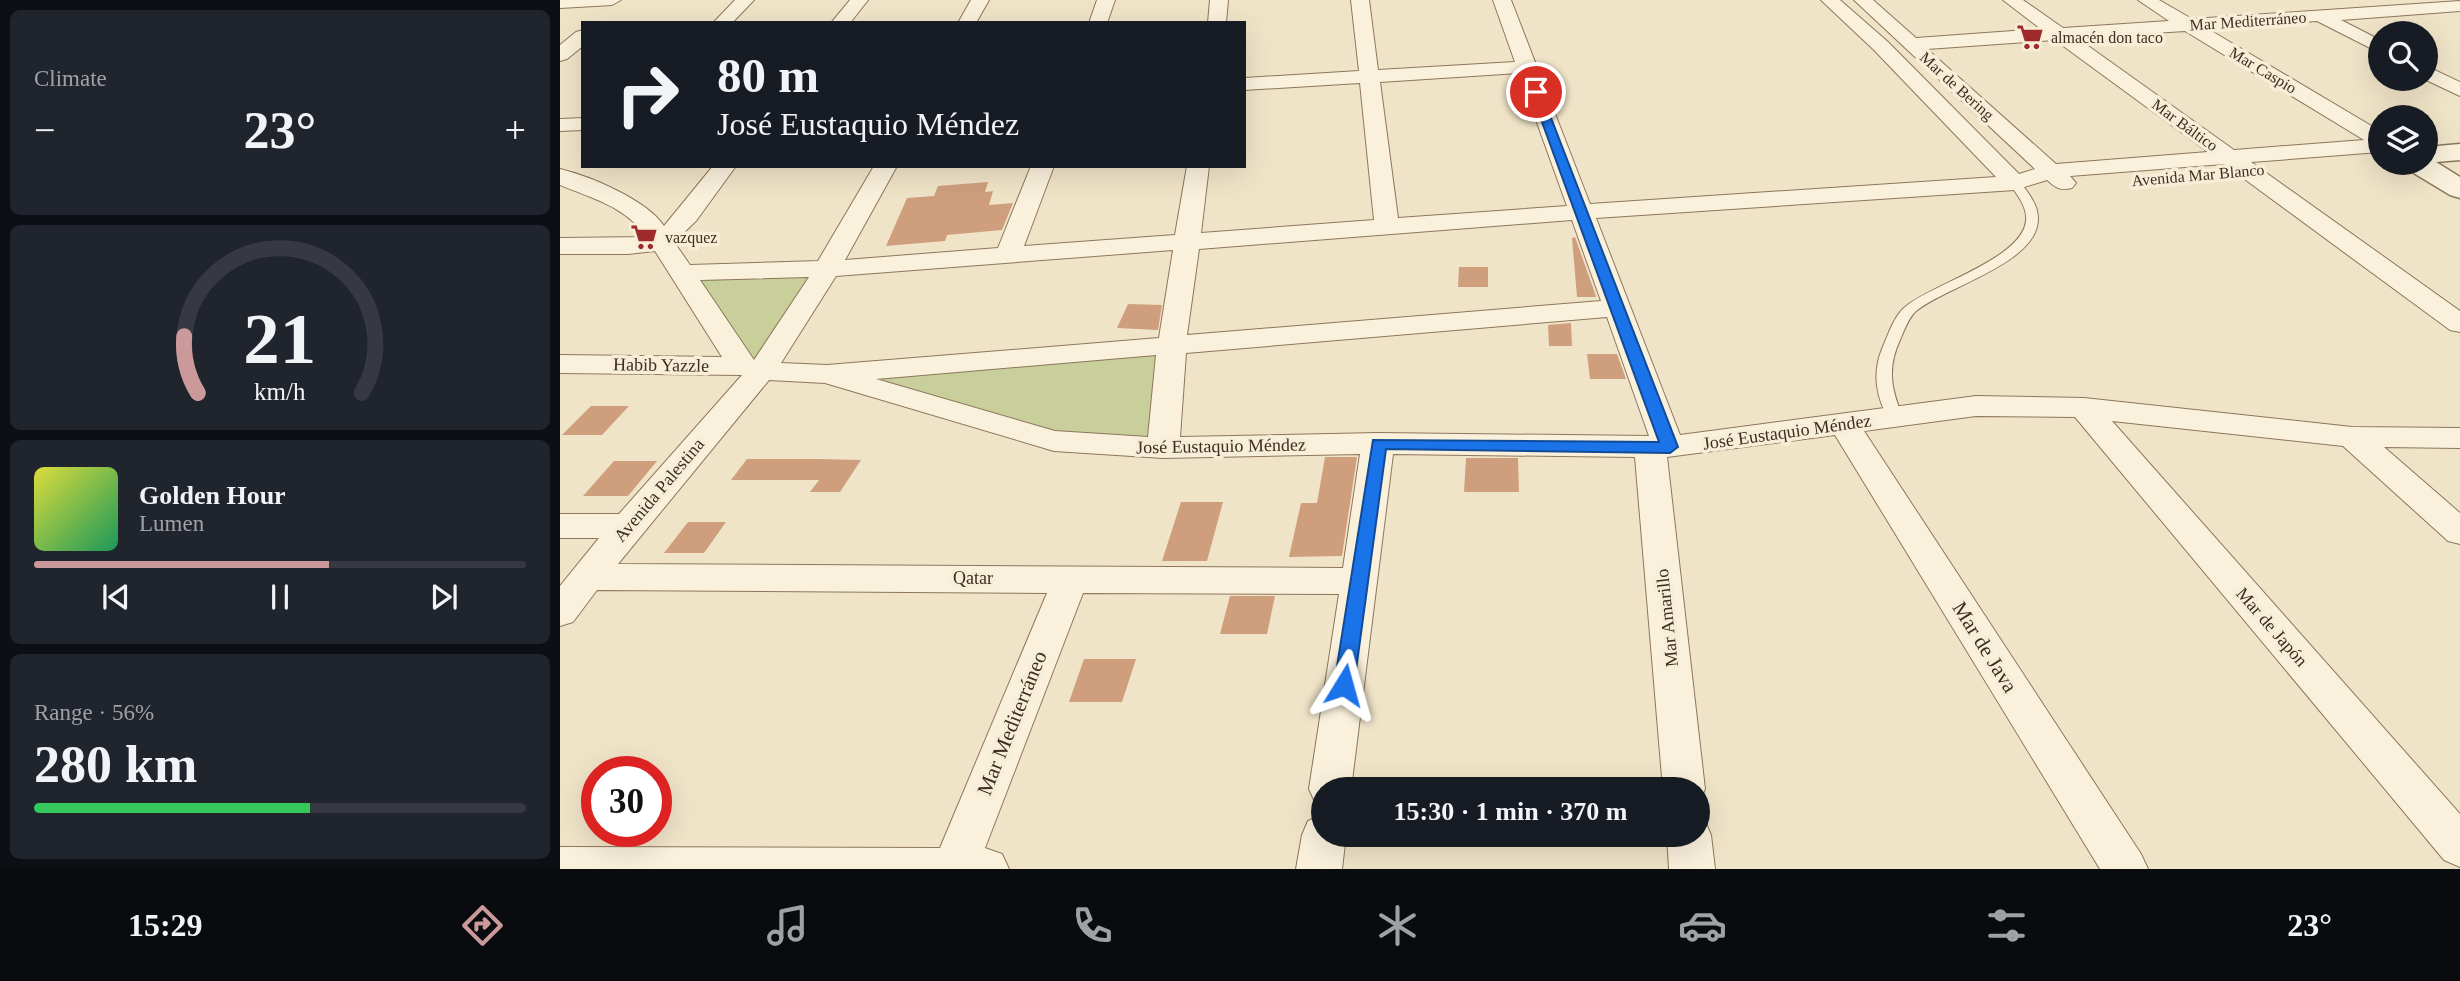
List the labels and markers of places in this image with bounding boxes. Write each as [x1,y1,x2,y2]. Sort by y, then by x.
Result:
supermarket icon: almacén don taco [2015,22,2045,52]
place label: almacén don taco [2051,29,2163,46]
pin [1506,62,1566,122]
supermarket icon: vazquez [629,222,659,252]
place label: vazquez [665,229,717,247]

